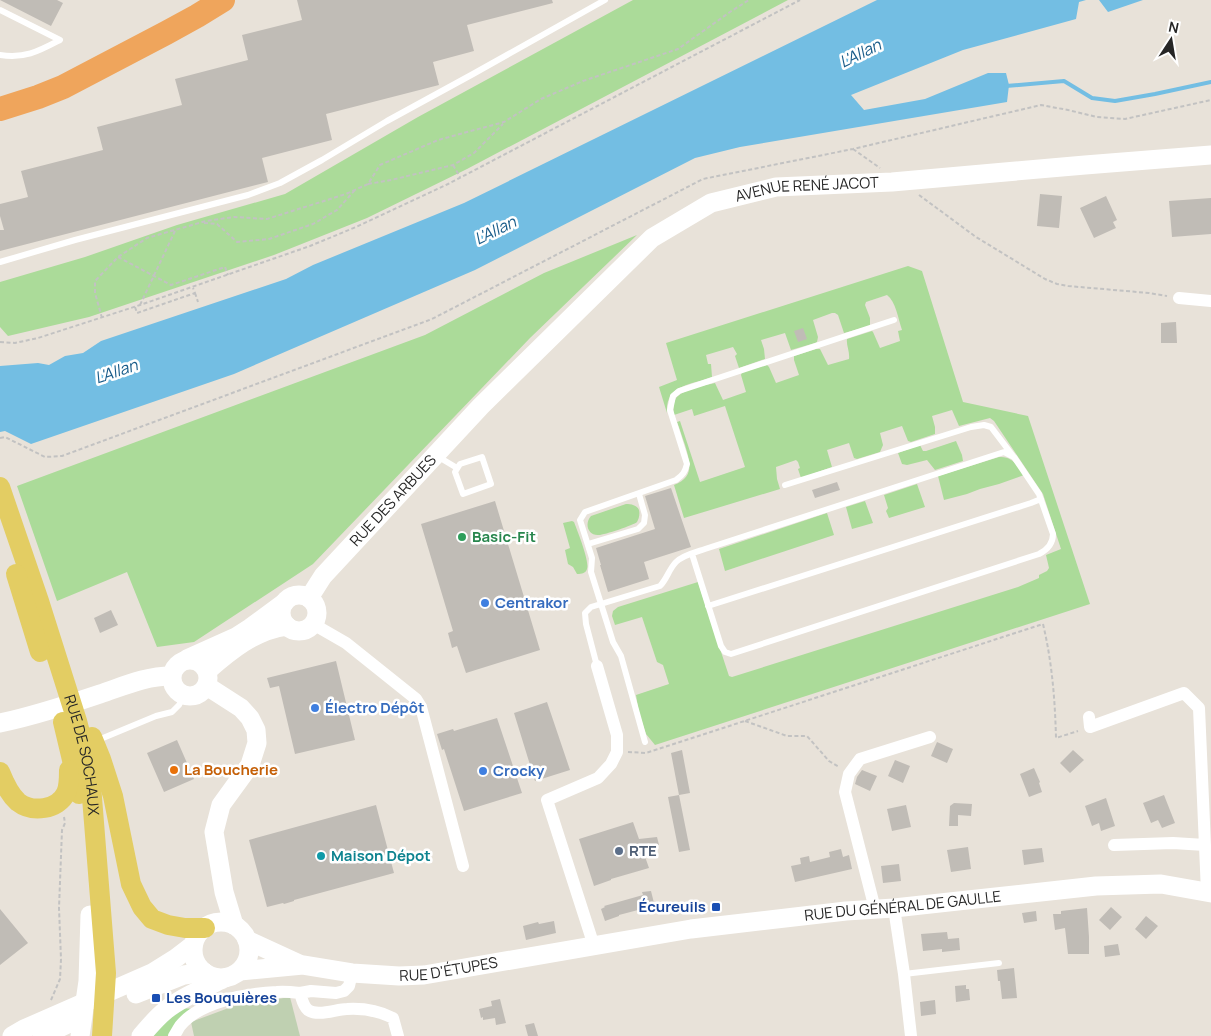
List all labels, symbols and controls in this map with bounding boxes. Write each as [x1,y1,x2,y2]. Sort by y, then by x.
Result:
north arrow [1146,15,1196,65]
text: N [1167,16,1181,37]
water label: L'Allan [836,33,885,72]
street label: AVENUE RENÉ JACOT [733,172,879,207]
water label: L'Allan [471,210,520,249]
water label: L'Allan [92,353,141,389]
street label: RUE DES ARBUES [345,450,441,551]
place label: Basic-Fit [472,526,536,547]
marker: Basic-Fit [456,531,468,543]
place label: Centrakor [495,592,568,613]
marker: Centrakor [479,597,491,609]
street label: RUE DE SOCHAUX [59,692,104,816]
place label: Électro Dépôt [325,697,425,718]
marker: Électro Dépôt [309,702,321,714]
place label: La Boucherie [184,759,278,780]
place label: Crocky [493,760,545,781]
marker: La Boucherie [168,764,180,776]
marker: Crocky [477,765,489,777]
place label: RTE [629,840,657,861]
place label: Maison Dépot [331,845,431,866]
marker: RTE [613,845,625,857]
marker: Maison Dépot [315,850,327,862]
street label: RUE DU GÉNÉRAL DE GAULLE [803,885,1002,926]
place label: Écureuils [638,896,706,917]
marker: Écureuils [710,901,722,913]
street label: RUE D'ÉTUPES [399,951,499,986]
place label: Les Bouquières [166,987,277,1008]
marker: Les Bouquières [150,992,162,1004]

